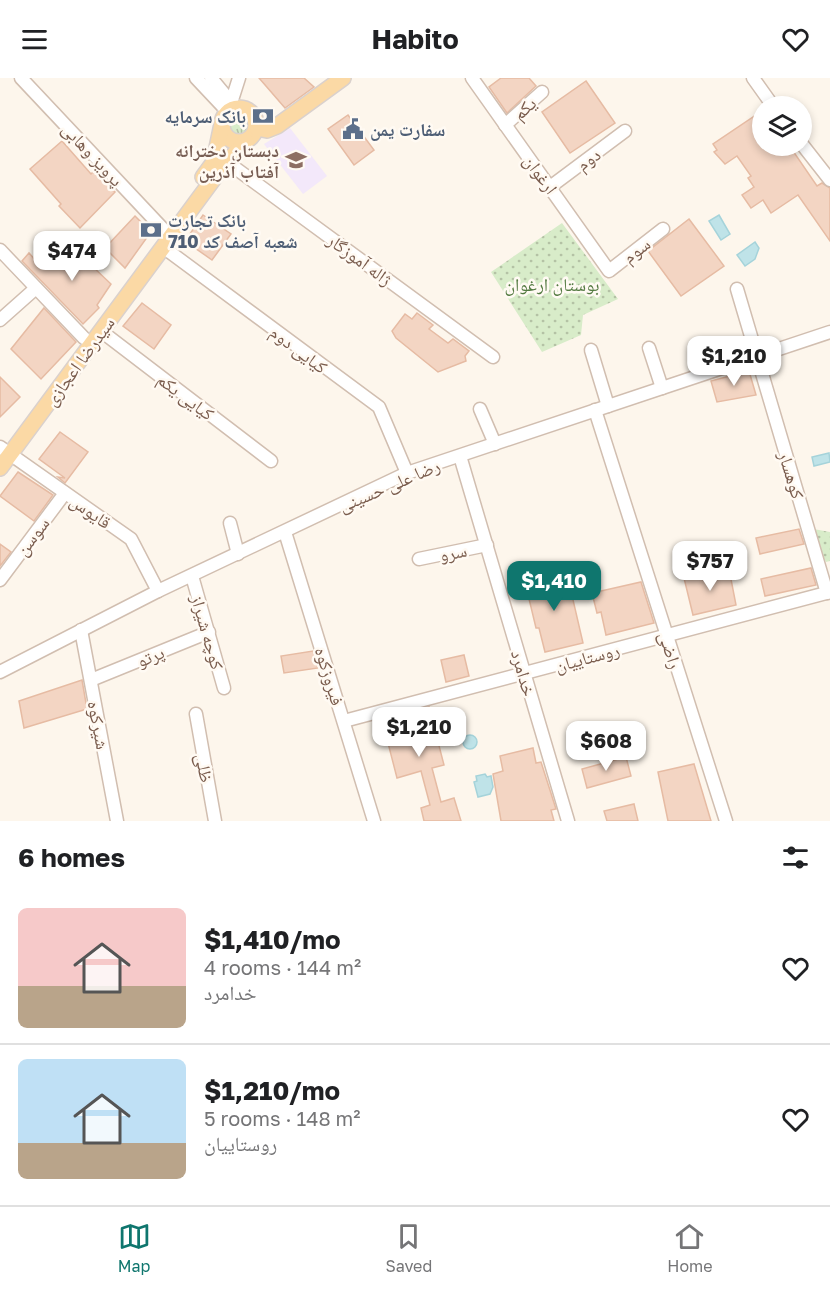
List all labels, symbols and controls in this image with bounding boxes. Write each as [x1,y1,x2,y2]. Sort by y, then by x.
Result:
icon: menu [18,23,51,56]
text: Habito [371,23,459,55]
icon: heart [779,23,812,56]
street label: یکم [508,92,542,126]
map controls [752,96,812,156]
button: layers [752,96,812,156]
bank icon: بانک سرمایه [251,104,275,128]
place label: بانک سرمایه [165,105,246,128]
public building icon: سفارت یمن [341,117,365,141]
street label: پرویز وهابی [57,118,128,191]
place label: سفارت یمن [370,118,445,141]
place label: دبستان دخترانه آفتاب آذرین [175,139,279,183]
street label: دوم [572,143,606,177]
school or university icon: دبستان دخترانه آفتاب آذرین [284,148,308,172]
street label: ارغوان [518,150,563,199]
place label: بانک تجارت شعبه آصف کد 710 [168,209,298,253]
bank icon: بانک تجارت شعبه آصف کد 710 [139,218,163,242]
street label: ژاله آموزگار [323,228,397,290]
pin: $474 [36,231,108,282]
street label: سوم [618,232,655,269]
text: $474 [47,238,97,262]
park label: بوستان ارغوان [505,273,599,296]
street label: سیدرضا اعجازی [39,312,120,411]
street label: کیایی دوم [265,320,332,380]
pin: $1,210 [685,336,783,387]
text: $1,210 [701,343,767,367]
street label: کیایی یکم [152,368,219,426]
street label: کوهسار [774,448,810,502]
street label: رضا علی حسینی [335,454,443,517]
street label: قایوس [66,489,116,534]
street label: سوسن [10,512,54,560]
street label: سرو [437,539,469,565]
pin: $757 [674,541,746,592]
text: $757 [686,548,734,572]
pin: $1,410 [505,561,603,612]
text: $1,410 [521,568,587,592]
street label: کوچه شیراز [186,591,229,673]
street label: راضی [654,629,687,672]
street label: روستاییان [552,638,622,677]
street label: پرتو [133,641,168,673]
street label: فیروزکوه [310,644,349,708]
street label: خدامرد [507,647,541,699]
street label: شیرکوه [83,699,114,751]
pin: $1,210 [370,707,468,758]
text: $1,210 [386,714,452,738]
pin: $608 [570,721,642,772]
text: $608 [580,728,632,752]
street label: ظلی [191,752,218,784]
icon: filters [779,841,812,874]
text: 6 homes [18,842,125,873]
text: $1,410/mo [204,924,341,955]
icon: home [66,932,138,1004]
icon: heart [779,952,812,985]
text: 4 rooms · 144 m² [204,955,361,979]
text: خدامرد [204,980,256,1004]
text: $1,210/mo [204,1075,340,1106]
icon: home [66,1083,138,1155]
icon: heart [779,1103,812,1136]
text: 5 rooms · 148 m² [204,1106,361,1130]
text: روستاییان [204,1131,277,1155]
tab: Map [118,1220,151,1276]
tab: Saved [386,1220,432,1276]
tab: Home [667,1220,712,1276]

